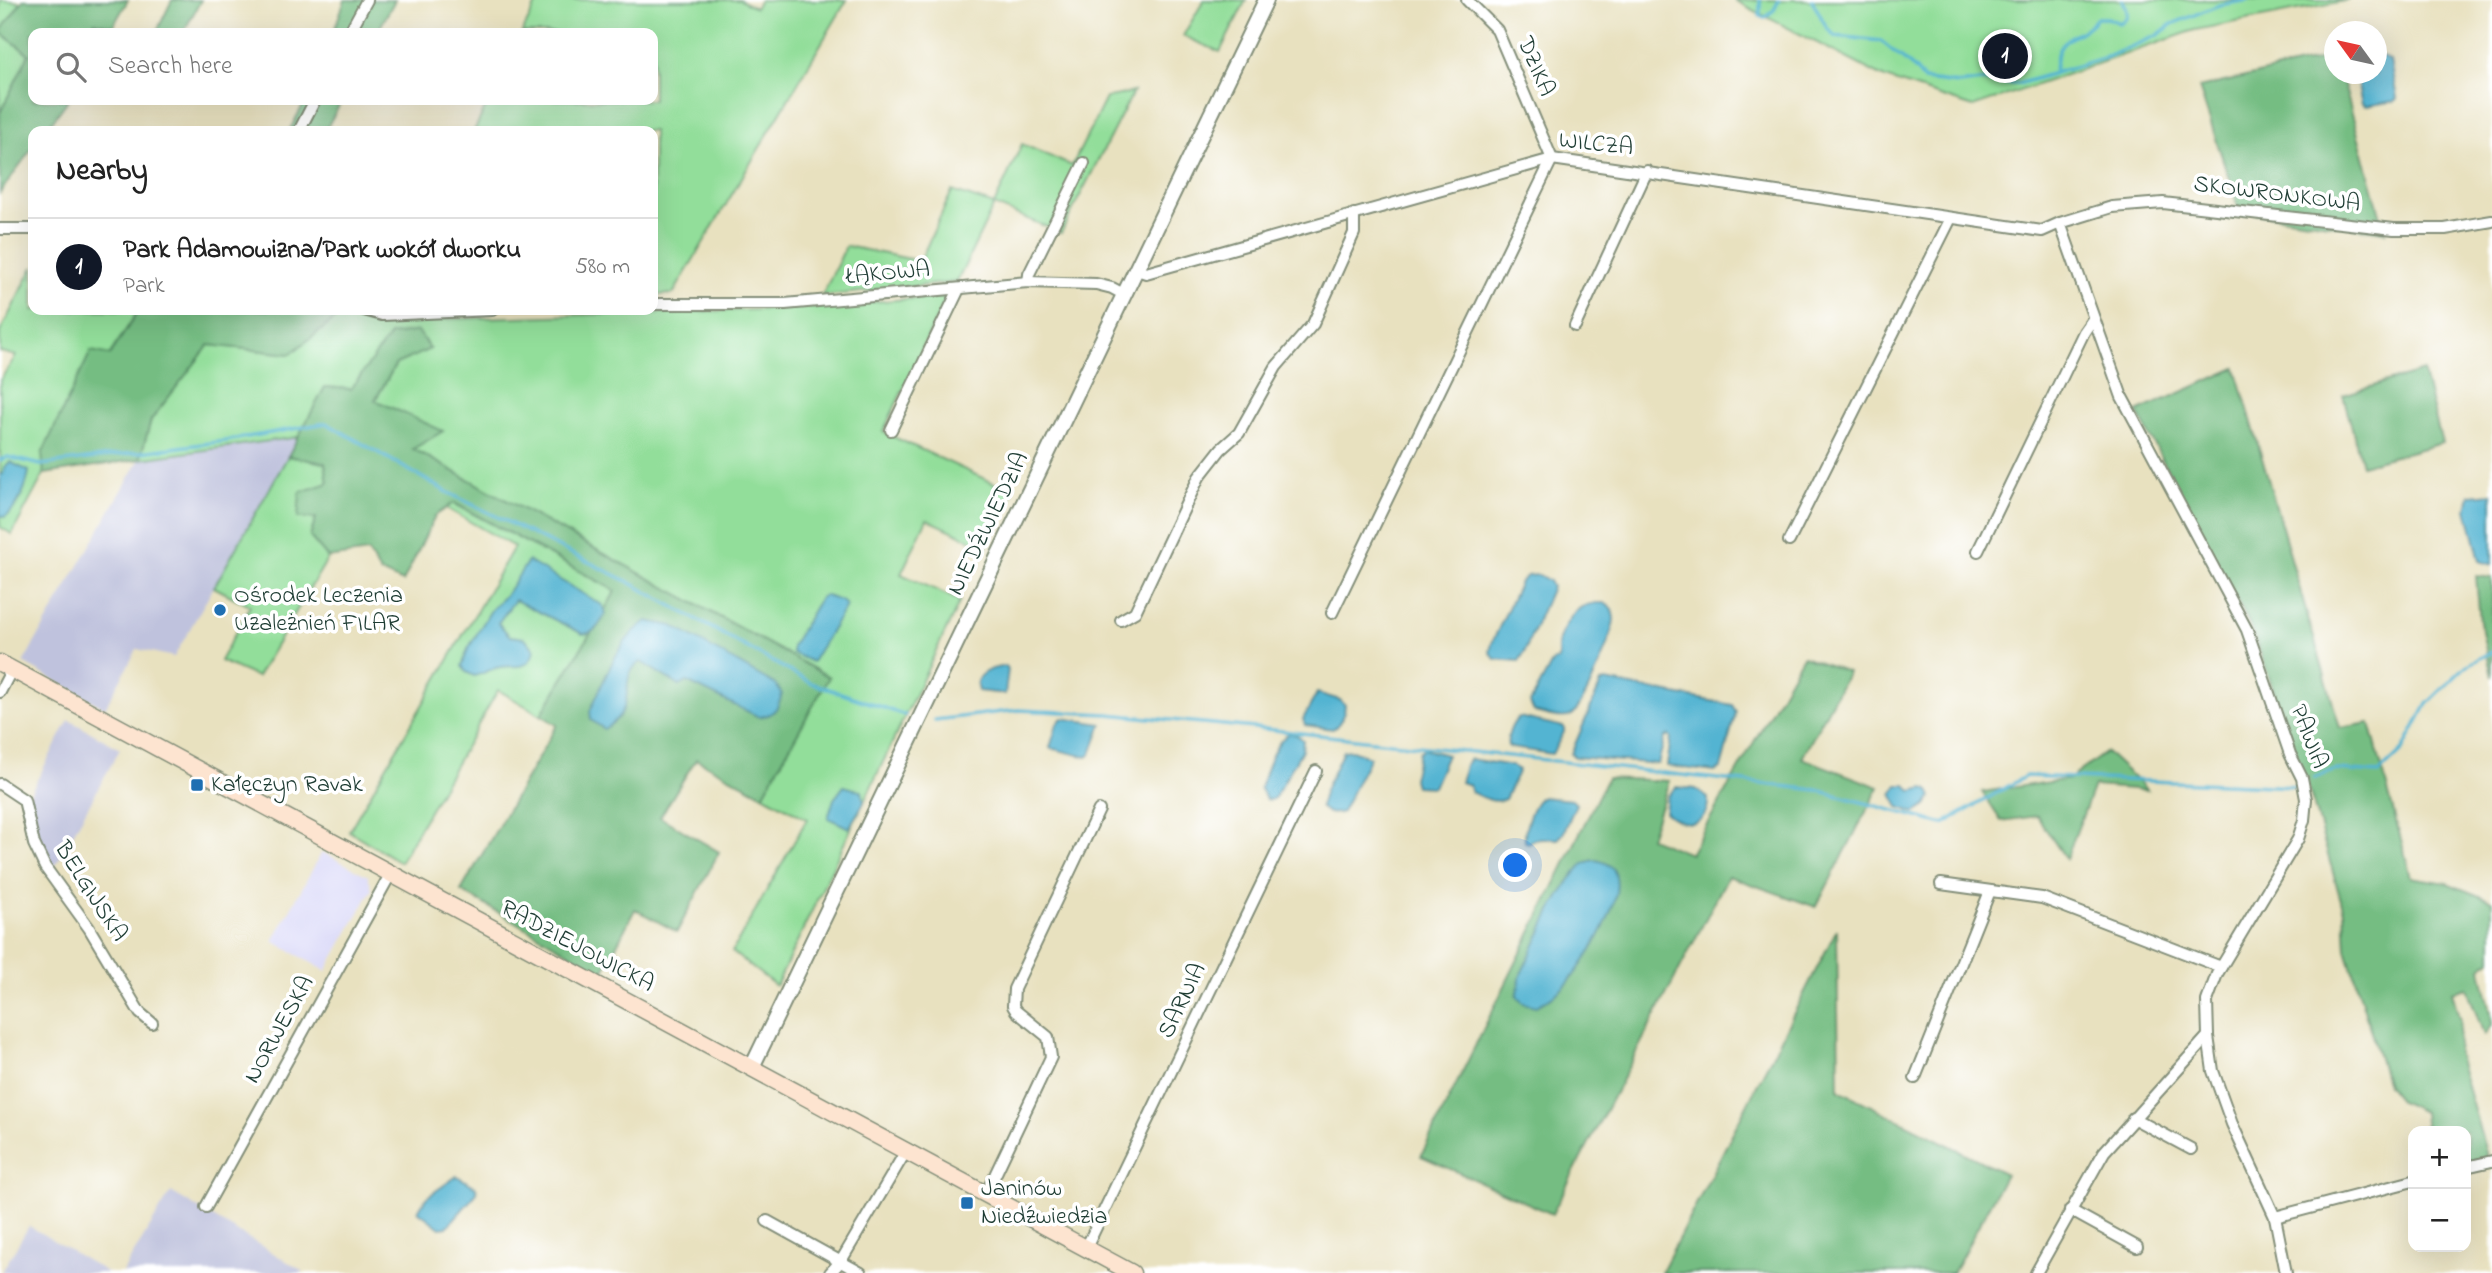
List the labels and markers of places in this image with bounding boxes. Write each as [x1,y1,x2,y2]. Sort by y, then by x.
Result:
pin: 1 [1982,30,2028,82]
place label: Ośrodek Leczenia Uzależnień FILAR [234,579,403,642]
marker: Ośrodek Leczenia Uzależnień FILAR [212,602,228,618]
place label: Kałęczyn Ravak [211,768,363,804]
marker: Kałęczyn Ravak [189,777,205,793]
place label: Janinów Niedźwiedzia [981,1172,1107,1235]
marker: Janinów Niedźwiedzia [959,1195,975,1211]

